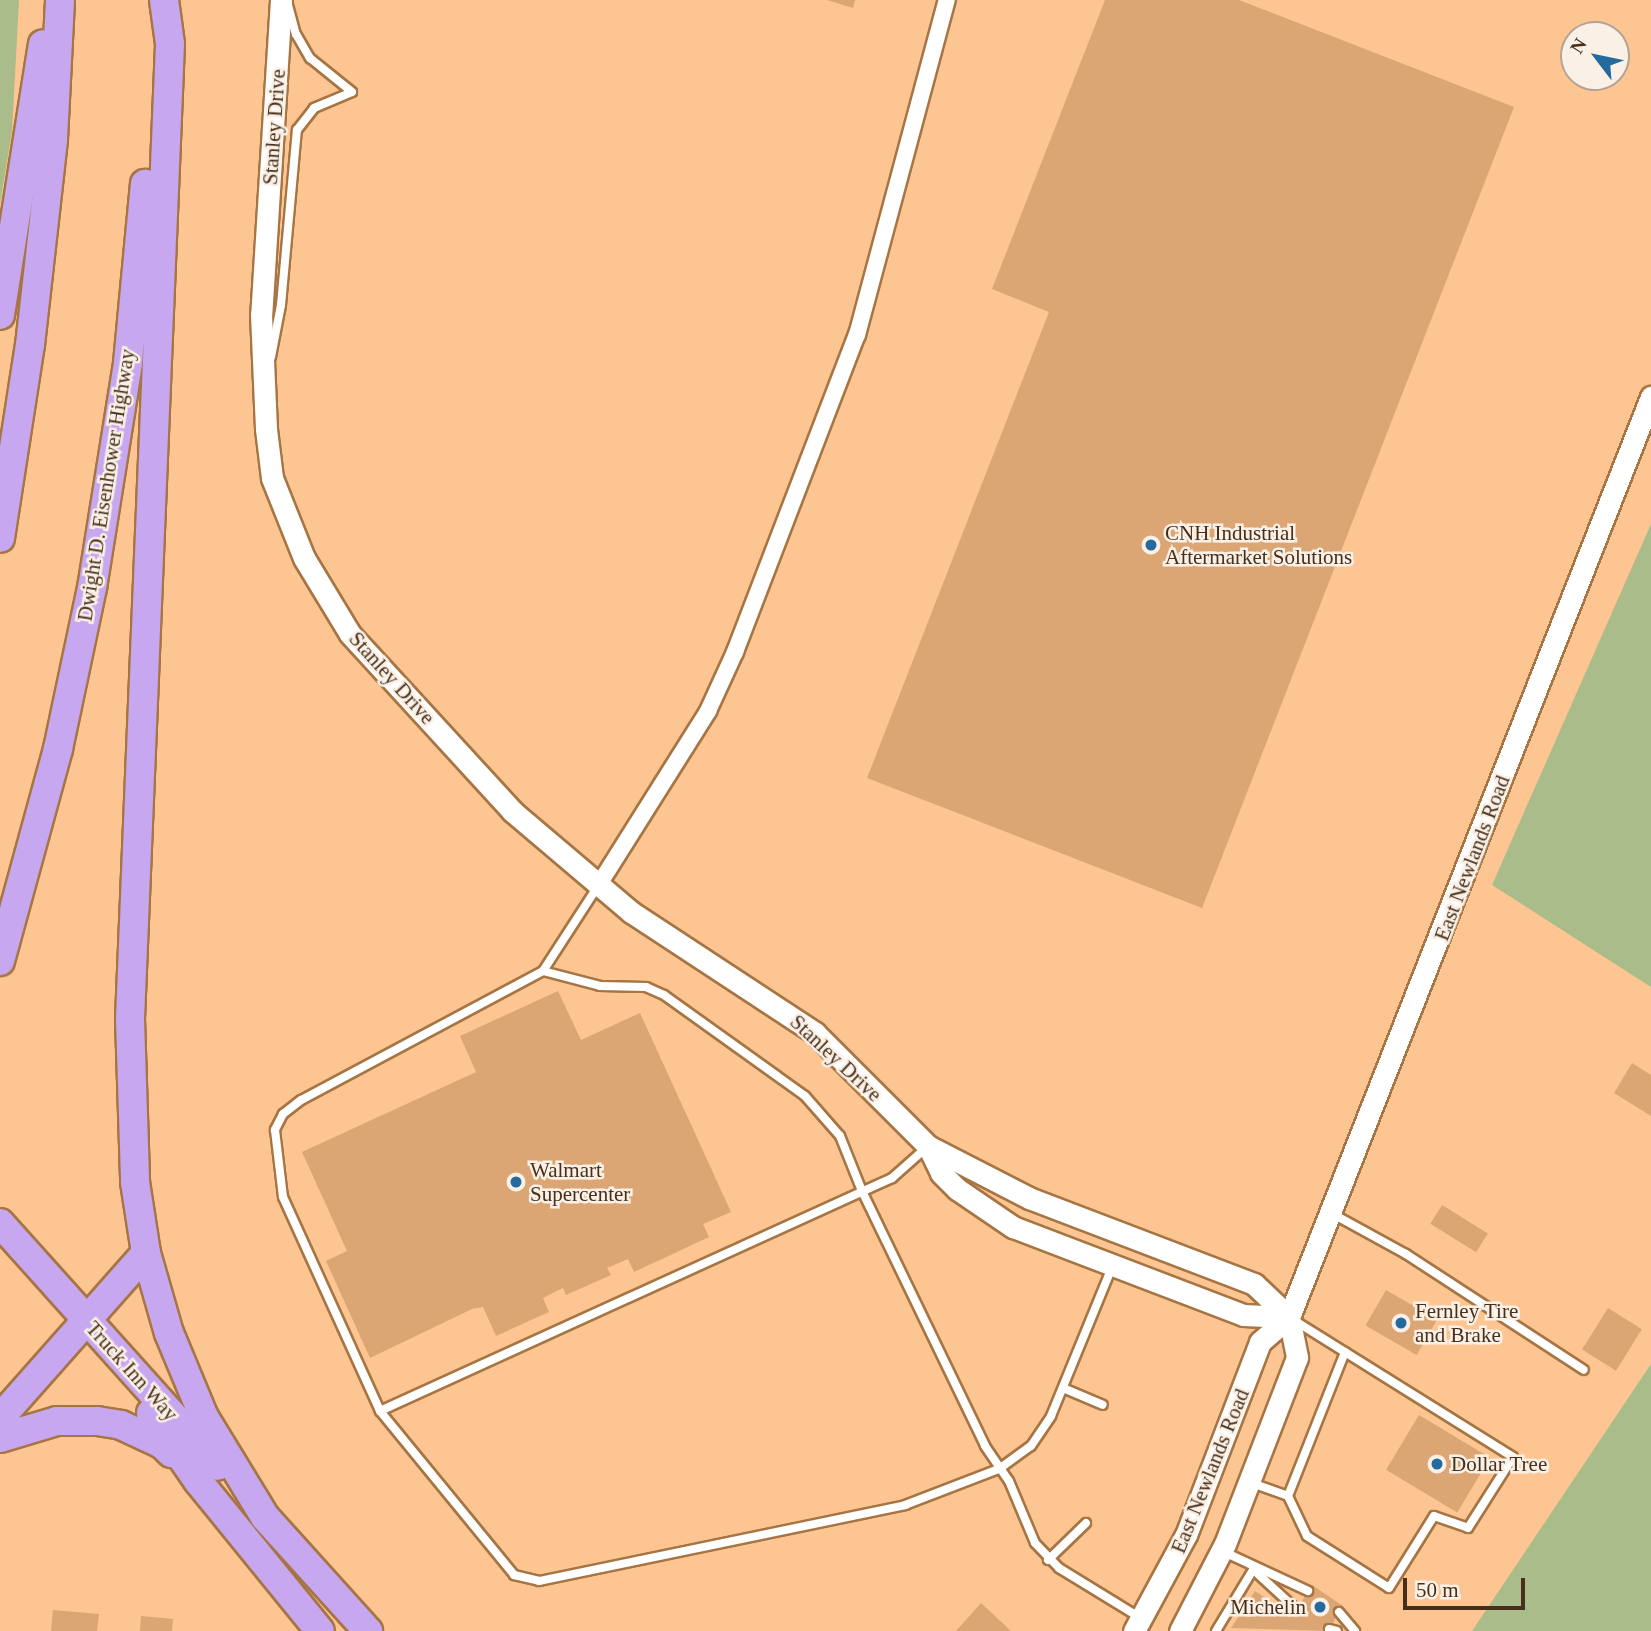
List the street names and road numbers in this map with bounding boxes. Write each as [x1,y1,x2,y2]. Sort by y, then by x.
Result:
street label: Stanley Drive [257,68,291,186]
street label: Dwight D. Eisenhower Highway [72,347,140,623]
street label: Stanley Drive [344,626,440,730]
street label: East Newlands Road [1429,772,1515,944]
street label: Stanley Drive [785,1009,887,1107]
street label: Truck Inn Way [81,1316,183,1426]
street label: East Newlands Road [1166,1385,1254,1557]

